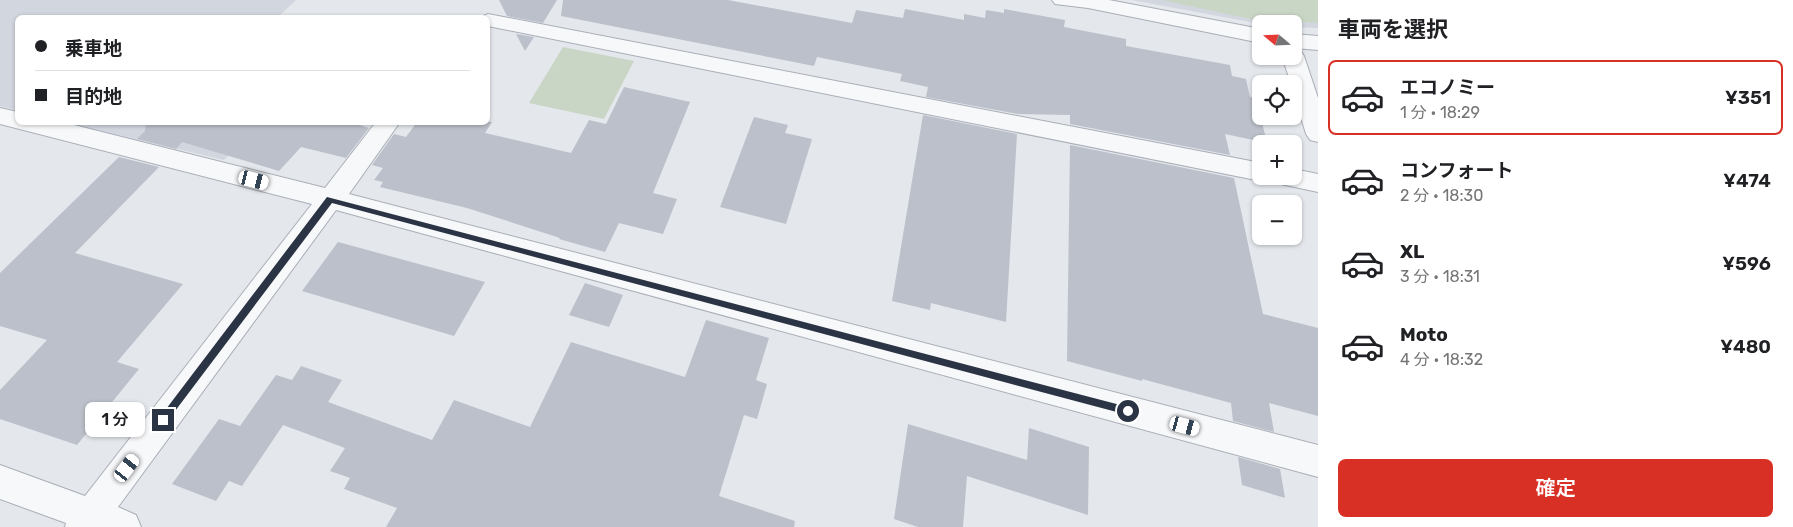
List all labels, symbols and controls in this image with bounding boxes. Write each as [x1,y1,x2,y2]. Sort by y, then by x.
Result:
north arrow [1252,15,1302,65]
map controls [1252,15,1302,245]
text: 車両を選択 [1338,16,1448,43]
text: 乗車地 [65,37,122,60]
button: locate [1252,75,1302,125]
icon: car [1340,75,1385,120]
text: エコノミー [1400,76,1495,99]
text: 目的地 [65,85,122,108]
text: ¥351 [1725,86,1771,109]
text: 1 分 · 18:29 [1400,103,1480,122]
button: + [1252,135,1302,185]
icon: car [1340,158,1385,203]
text: コンフォート [1400,159,1513,182]
car [237,169,270,191]
text: ¥474 [1723,169,1771,192]
text: 2 分 · 18:30 [1400,186,1483,205]
button: − [1252,195,1302,245]
text: XL [1400,240,1424,263]
icon: car [1340,241,1385,286]
text: ¥596 [1722,252,1771,275]
text: 3 分 · 18:31 [1400,267,1480,286]
text: Moto [1400,323,1448,346]
icon: car [1340,324,1385,369]
text: ¥480 [1720,335,1771,358]
text: 4 分 · 18:32 [1400,350,1483,369]
route start [1117,400,1139,422]
callout: 1 分 [86,402,146,438]
route end [152,409,174,431]
text: 1 分 [101,410,129,429]
car [1168,415,1201,437]
car [111,452,142,484]
button: 確定 [1338,459,1773,517]

